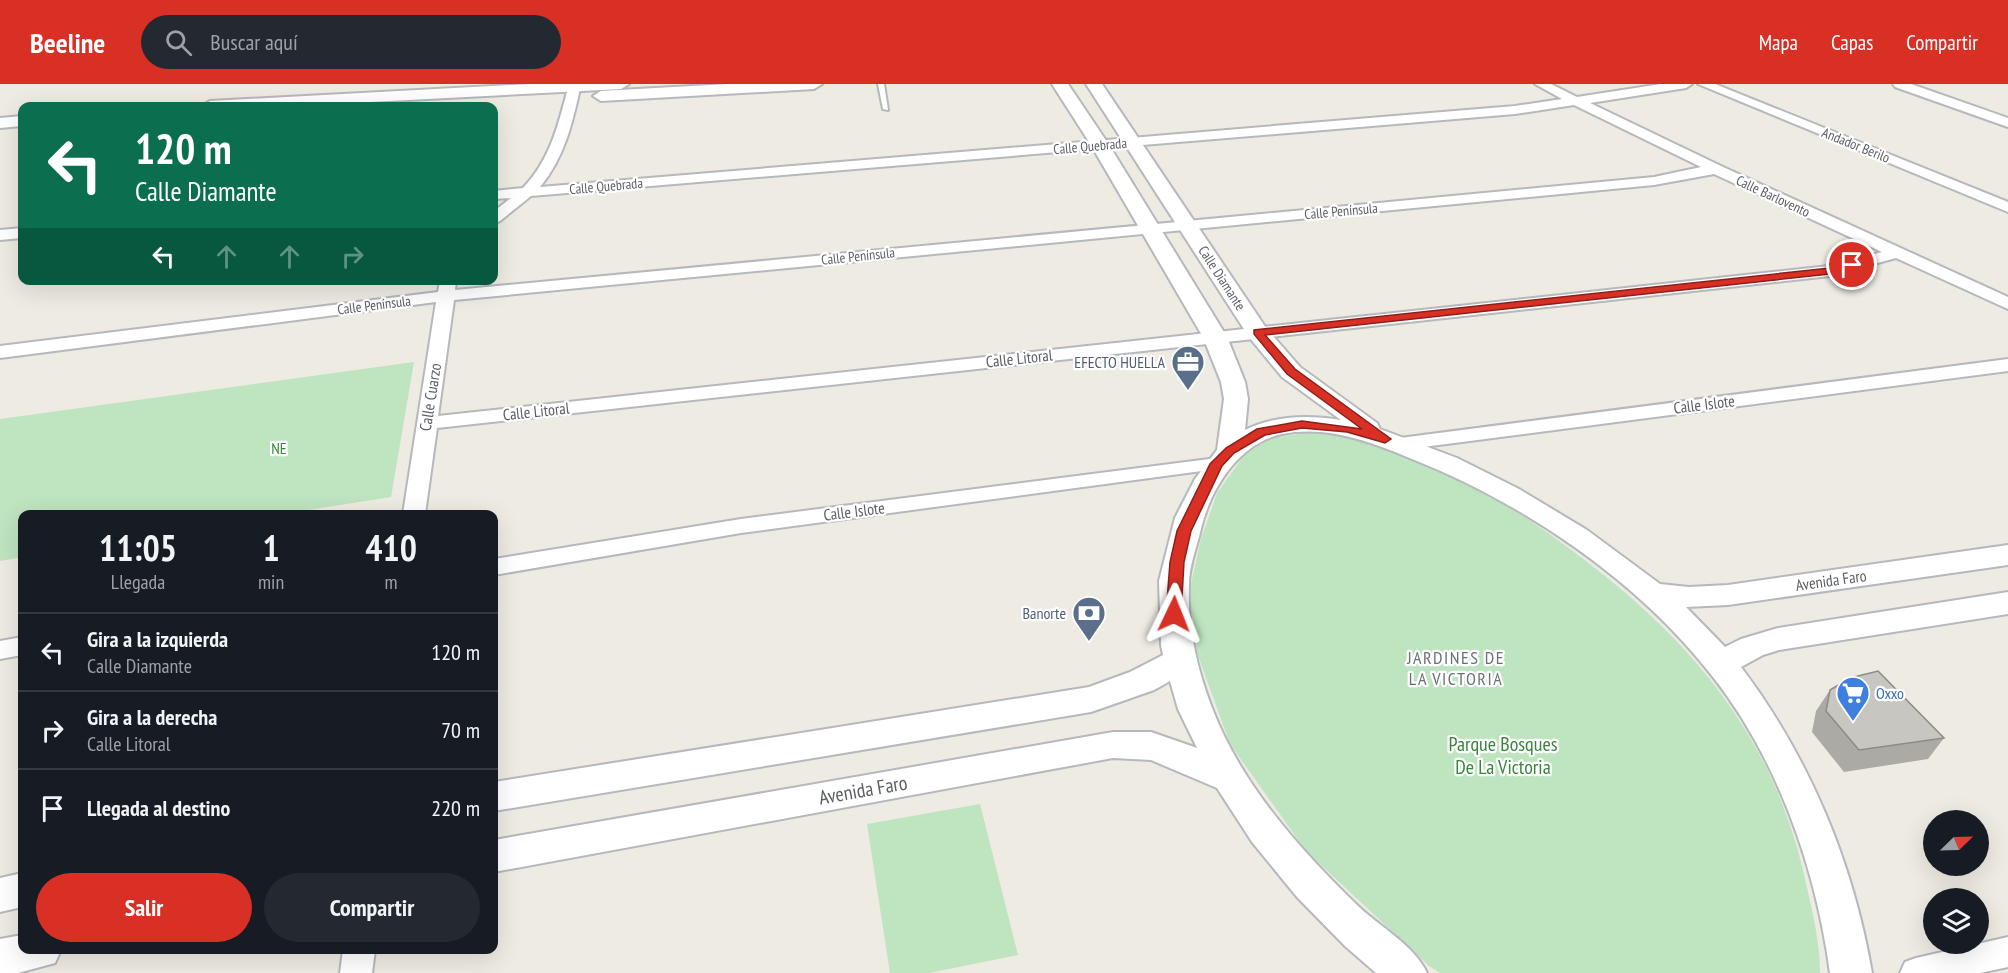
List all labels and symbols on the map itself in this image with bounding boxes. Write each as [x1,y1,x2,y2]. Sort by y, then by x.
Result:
street label: Andador Berilo [1819,123,1893,167]
street label: Calle Quebrada [1052,134,1128,158]
street label: Calle Barlovento [1733,171,1813,221]
street label: Calle Quebrada [568,174,644,198]
street label: Calle Península [1303,199,1379,223]
pin [1826,239,1877,290]
street label: Calle Diamante [1194,242,1250,314]
street label: Calle Península [820,243,896,269]
street label: Calle Península [336,292,412,318]
office icon: EFECTO HUELLA [1170,344,1206,391]
street label: Calle Litoral [985,345,1054,371]
place label: EFECTO HUELLA [1074,352,1165,372]
street label: Calle Cuarzo [415,362,445,432]
street label: Calle Islote [1672,390,1736,418]
street label: Calle Litoral [502,398,571,424]
park label: NE [271,438,287,458]
street label: Calle Islote [822,497,886,525]
street label: Avenida Faro [1794,565,1868,595]
position arrow [1142,582,1206,646]
bank icon: Banorte [1071,595,1107,642]
place label: Banorte [1022,603,1066,623]
district label: JARDINES DE LA VICTORIA [1406,646,1505,690]
supermarket icon: Oxxo [1835,675,1871,722]
place label: Oxxo [1876,683,1904,703]
park label: Parque Bosques De La Victoria [1449,731,1558,780]
street label: Avenida Faro [817,769,909,811]
north arrow [1923,810,1989,876]

